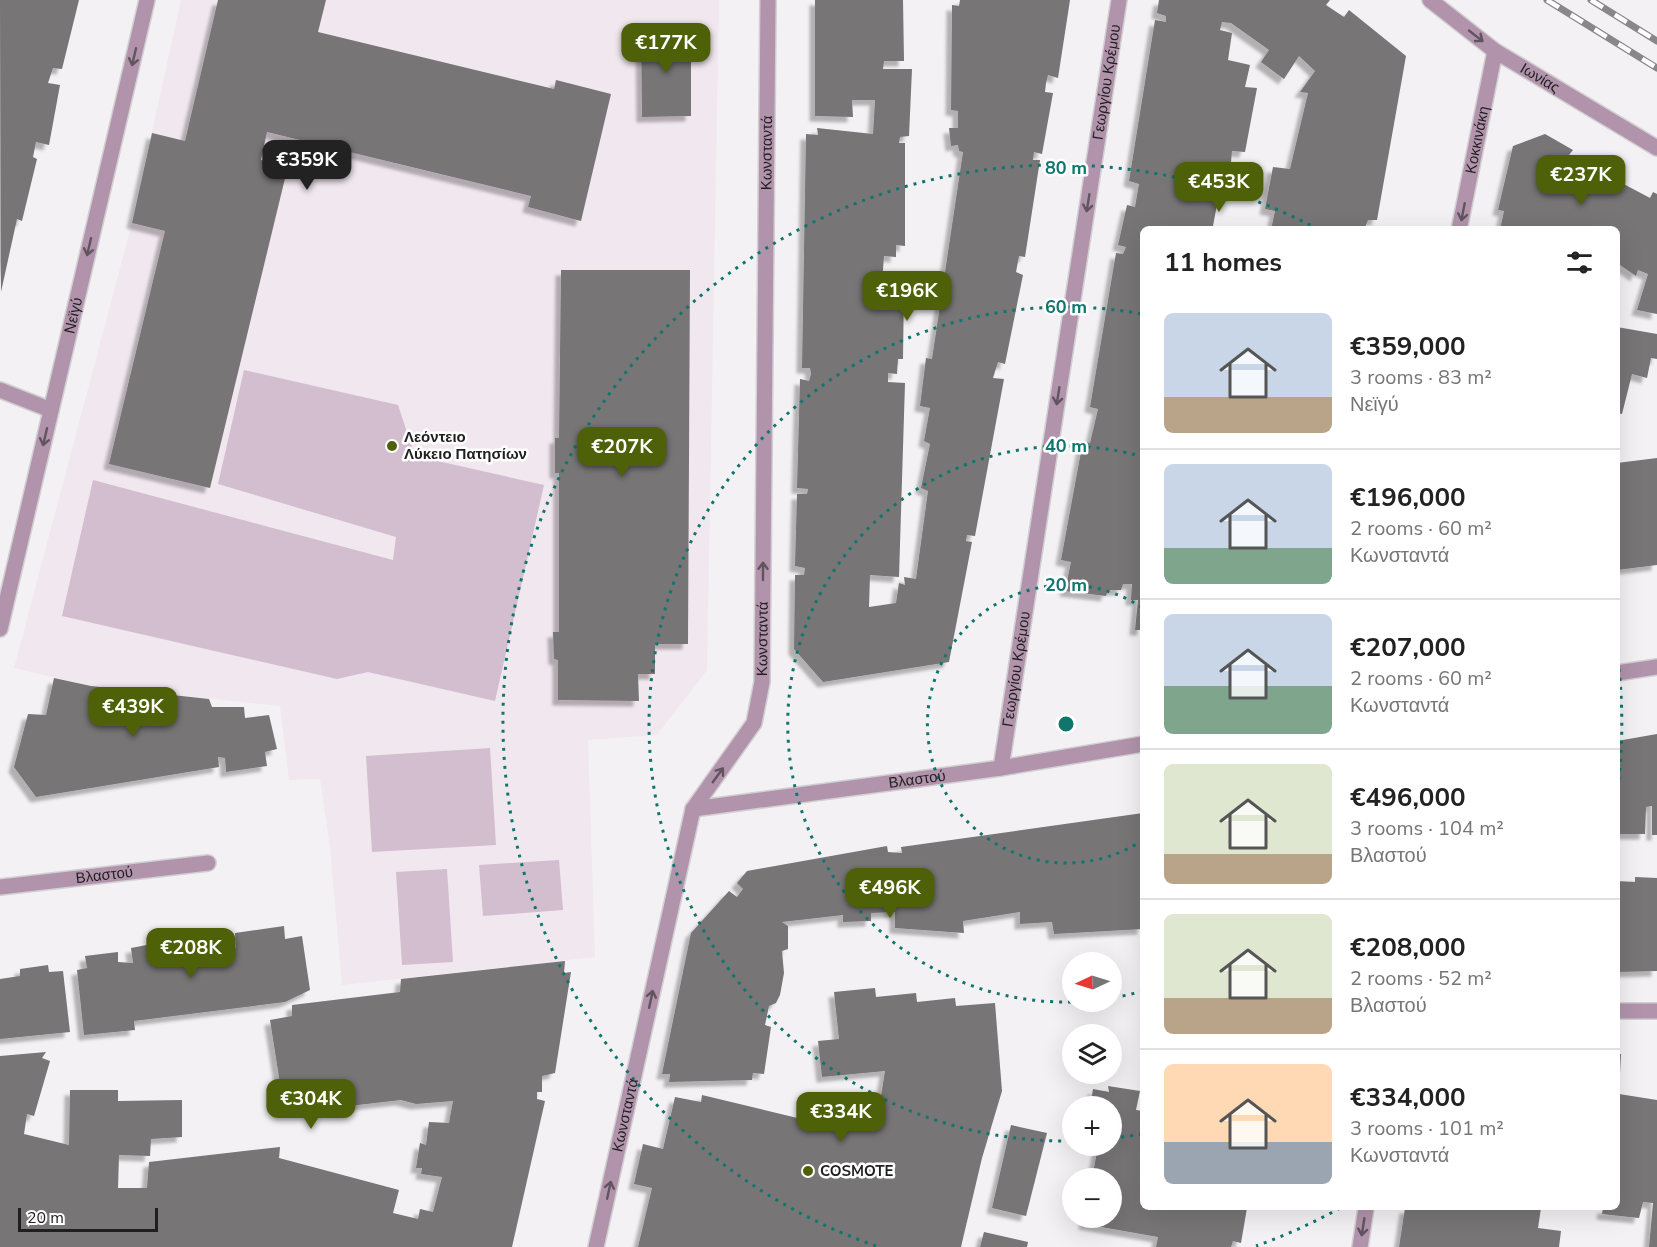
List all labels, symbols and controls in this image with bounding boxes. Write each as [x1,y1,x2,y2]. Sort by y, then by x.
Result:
pin: €177K [624,23,708,74]
street label: Γεωργίου Κρέμου [1088,23,1125,141]
text: €177K [635,29,697,56]
one-way arrow [1468,30,1484,43]
one-way arrow [128,47,139,66]
street label: Ιωνίας [1517,58,1563,97]
street label: Κοκκινάκη [1461,104,1494,175]
street label: Κωνσταντά [756,115,777,190]
pin: €359K [265,140,349,191]
text: €359K [276,146,338,173]
pin: €237K [1539,155,1623,206]
text: 80 m [1045,156,1087,180]
text: €237K [1550,161,1612,188]
pin: €453K [1177,162,1261,213]
text: €453K [1188,168,1250,195]
one-way arrow [1082,193,1093,212]
one-way arrow [1457,202,1468,221]
one-way arrow [83,237,95,256]
text: 11 homes [1164,245,1282,280]
icon: filters [1563,246,1596,279]
pin: €196K [865,271,949,322]
text: €196K [876,277,938,304]
street label: Νεϊγύ [59,295,87,336]
text: 60 m [1045,295,1087,319]
text: €359,000 [1350,329,1466,364]
icon: home [1212,337,1284,409]
text: 3 rooms · 83 m² [1350,364,1492,391]
one-way arrow [1053,385,1064,405]
text: Νεϊγύ [1350,391,1399,418]
one-way arrow [38,427,50,446]
place label: Λεόντειο Λύκειο Πατησίων [404,427,527,464]
pin: €207K [580,427,664,478]
text: €207K [591,433,653,460]
text: 40 m [1045,434,1087,458]
marker: Λεόντειο Λύκειο Πατησίων [385,439,399,453]
text: €196,000 [1350,480,1466,515]
icon: home [1212,488,1284,560]
text: 2 rooms · 60 m² [1350,515,1492,542]
text: Κωνσταντά [1350,542,1449,569]
one-way arrow [757,562,769,582]
text: 20 m [1045,573,1087,597]
street label: Κωνσταντά [752,601,773,676]
street label: Γεωργίου Κρέμου [997,610,1035,728]
text: €207,000 [1350,630,1466,665]
icon: home [1212,638,1284,710]
text: 2 rooms · 60 m² [1350,665,1492,692]
pin: €439K [91,687,175,738]
text: Κωνσταντά [1350,692,1449,719]
text: €439K [102,693,164,720]
centre of rings [1056,714,1076,734]
street label: Βλαστού [887,765,947,793]
one-way arrow [711,768,724,784]
text: €496,000 [1350,780,1466,815]
icon: home [1212,788,1284,860]
text: 3 rooms · 104 m² [1350,815,1504,842]
text: Βλαστού [1350,842,1427,869]
street label: Βλαστού [75,862,134,888]
pin: €496K [848,868,932,919]
text: €496K [859,874,921,901]
pin: €208K [149,928,233,979]
text: €208,000 [1350,930,1466,965]
text: €208K [160,934,222,961]
icon: home [1212,938,1284,1010]
north arrow [1062,952,1122,1012]
map controls [1062,952,1122,1228]
text: 2 rooms · 52 m² [1350,965,1492,992]
one-way arrow [645,990,657,1009]
text: Βλαστού [1350,992,1427,1019]
button: layers [1062,1024,1122,1084]
street label: Κωνσταντά [607,1076,643,1154]
pin: €304K [269,1079,353,1130]
text: €334,000 [1350,1080,1466,1115]
text: €304K [280,1085,342,1112]
icon: home [1212,1088,1284,1160]
pin: €334K [799,1092,883,1143]
button: + [1062,1096,1122,1156]
text: €334K [810,1098,872,1125]
text: 3 rooms · 101 m² [1350,1115,1504,1142]
text: Κωνσταντά [1350,1142,1449,1169]
place label: COSMOTE [820,1161,894,1181]
marker: COSMOTE [801,1164,815,1178]
button: − [1062,1168,1122,1228]
one-way arrow [604,1181,615,1200]
scale bar [18,1205,158,1232]
text: 20 m [27,1207,64,1229]
one-way arrow [1358,1217,1369,1237]

